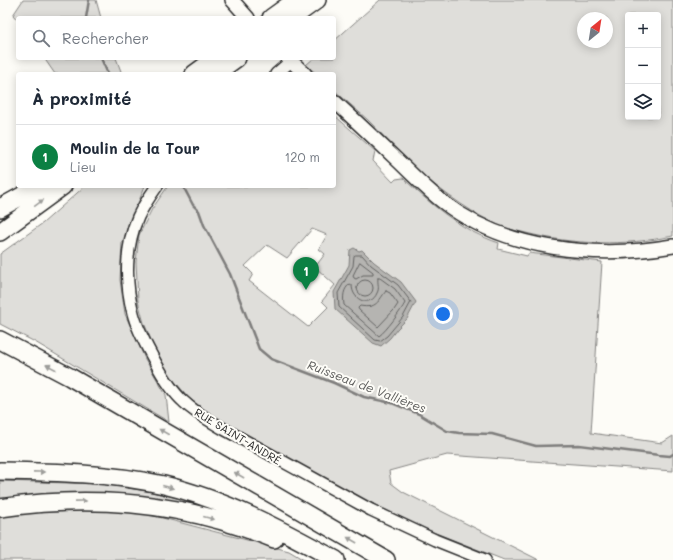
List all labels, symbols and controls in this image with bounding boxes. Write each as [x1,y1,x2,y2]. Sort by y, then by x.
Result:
north arrow [577,12,613,48]
map controls [625,12,661,120]
button: + [625,12,661,48]
search box [16,16,336,60]
icon: search [30,27,52,49]
text: Rechercher [62,28,149,48]
button: − [625,48,661,84]
button: layers [625,84,661,120]
text: À proximité [32,87,131,109]
text: Moulin de la Tour [70,138,200,158]
text: 1 [42,148,48,165]
text: 120 m [284,148,320,165]
text: Lieu [70,158,96,175]
one-way arrow [34,199,45,207]
pin: 1 [293,257,319,290]
your location [433,304,453,324]
water label: Ruisseau de Vallières [305,356,429,416]
one-way arrow [45,364,57,371]
street label: RUE SAINT-ANDRÉ [192,404,284,468]
one-way arrow [158,429,170,436]
one-way arrow [33,469,46,475]
one-way arrow [234,472,245,479]
one-way arrow [162,484,174,490]
one-way arrow [75,498,88,504]
one-way arrow [203,515,215,521]
one-way arrow [346,537,358,544]

